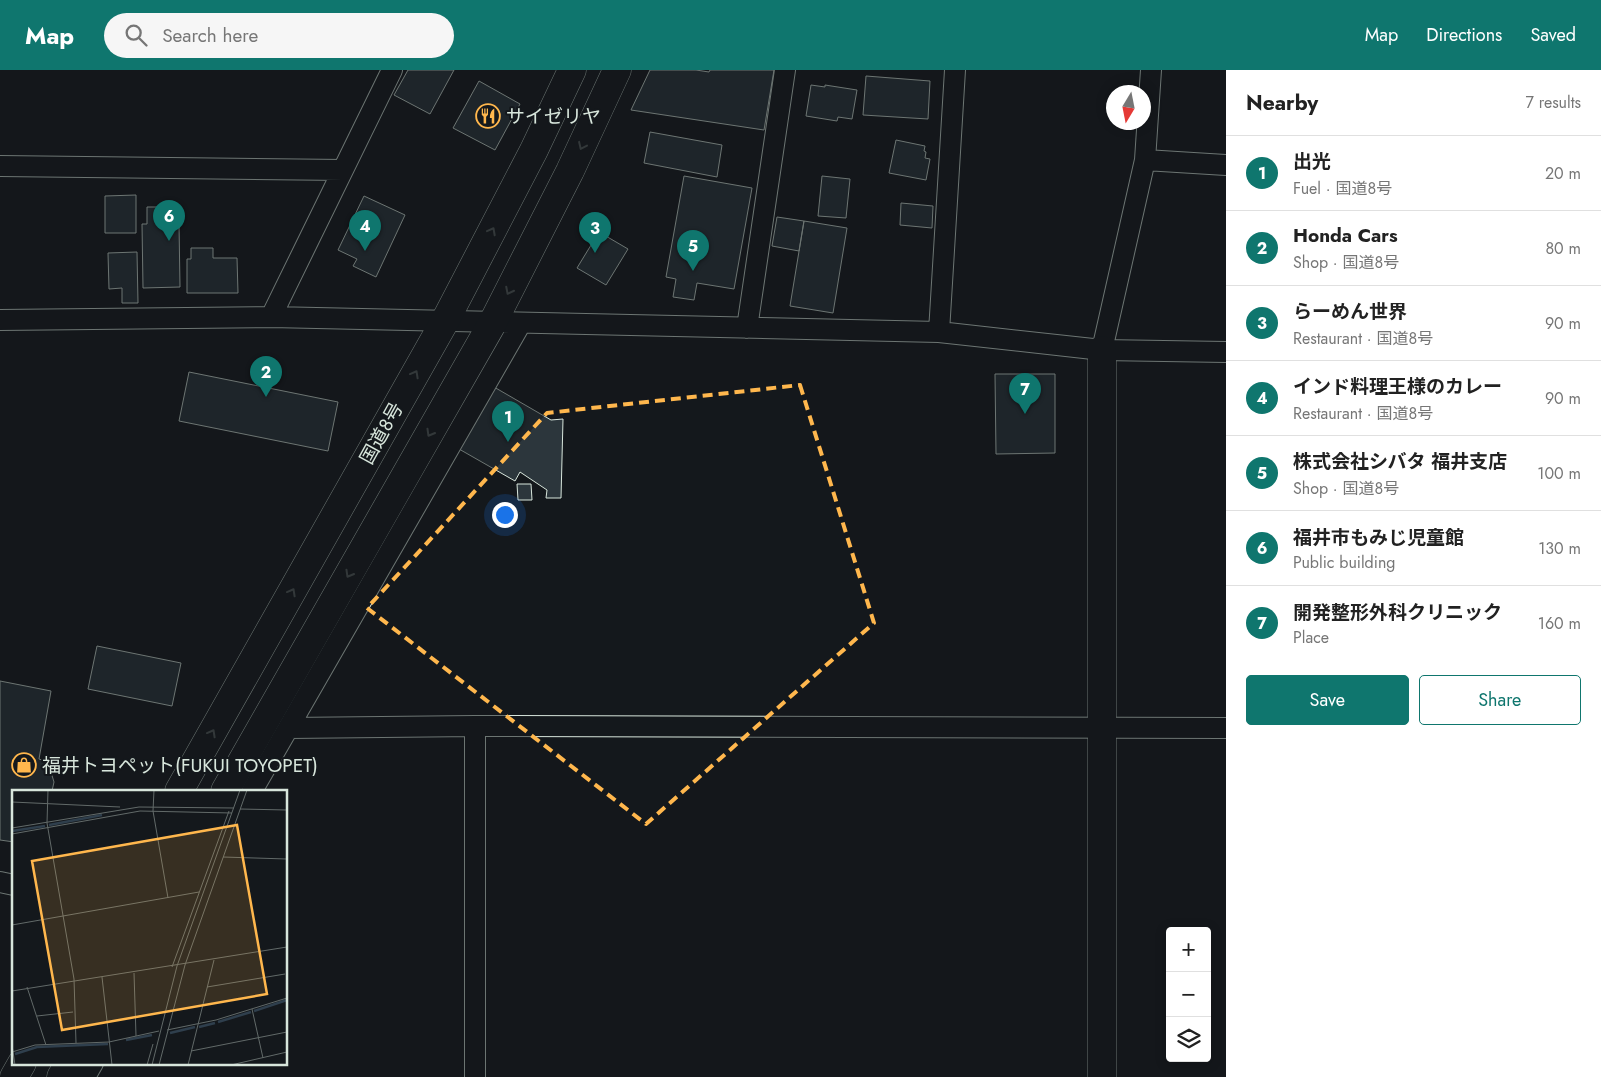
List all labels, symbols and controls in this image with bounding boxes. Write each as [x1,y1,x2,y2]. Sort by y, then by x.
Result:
search box [104,13,454,58]
text: Map [25,18,74,53]
icon: search [122,21,150,49]
text: Search here [162,22,258,49]
text: Map [1365,22,1398,48]
text: Directions [1426,22,1502,48]
text: Saved [1530,22,1576,48]
north arrow [1106,85,1151,130]
text: Nearby [1246,88,1318,118]
text: 7 results [1525,91,1581,114]
restaurant icon: サイゼリヤ [475,103,501,129]
place label: サイゼリヤ [506,103,601,130]
one-way arrow [577,141,588,150]
text: 出光 [1293,148,1331,175]
text: 1 [1258,162,1266,185]
text: 20 m [1545,162,1581,185]
text: Fuel · 国道8号 [1293,177,1392,200]
pin: 6 [153,200,185,241]
pin: 4 [349,210,381,251]
pin: 3 [579,212,611,253]
text: Honda Cars [1293,222,1398,249]
one-way arrow [486,227,496,236]
pin: 5 [677,230,709,271]
text: 2 [1257,237,1267,260]
text: 80 m [1545,237,1581,260]
text: Shop · 国道8号 [1293,251,1399,274]
one-way arrow [505,286,515,295]
text: らーめん世界 [1293,298,1407,325]
text: 3 [1257,312,1267,335]
text: 90 m [1545,312,1581,335]
text: Restaurant · 国道8号 [1293,327,1433,350]
pin: 2 [250,356,282,397]
one-way arrow [408,370,418,379]
pin: 7 [1009,373,1041,414]
text: インド料理王様のカレー [1293,373,1502,400]
text: 4 [1256,387,1268,410]
text: 90 m [1545,387,1581,410]
street label: 国道8号 [353,397,410,469]
pin: 1 [492,401,524,442]
text: Restaurant · 国道8号 [1293,402,1433,425]
one-way arrow [426,428,436,437]
text: 株式会社シバタ 福井支店 [1293,448,1507,475]
text: 5 [1257,462,1267,485]
text: 100 m [1537,462,1581,485]
text: Shop · 国道8号 [1293,477,1399,500]
your location [492,502,518,528]
text: 福井市もみじ児童館 [1293,524,1464,551]
text: 6 [1257,537,1267,560]
text: 130 m [1538,537,1581,560]
text: Public building [1293,551,1395,574]
one-way arrow [346,569,356,578]
one-way arrow [285,588,295,597]
text: 開発整形外科クリニック [1293,599,1502,626]
text: 7 [1257,612,1267,635]
text: 160 m [1538,612,1581,635]
text: Place [1293,626,1329,649]
button: Save [1246,675,1409,725]
button: Share [1419,675,1581,725]
one-way arrow [205,730,215,739]
shop icon: 福井トヨペット(FUKUI TOYOPET) [11,752,37,778]
place label: 福井トヨペット(FUKUI TOYOPET) [42,752,318,779]
inset map [12,790,288,1064]
map controls [1166,927,1211,1062]
button: + [1166,927,1211,972]
button: − [1166,972,1211,1017]
button: layers [1166,1017,1211,1062]

